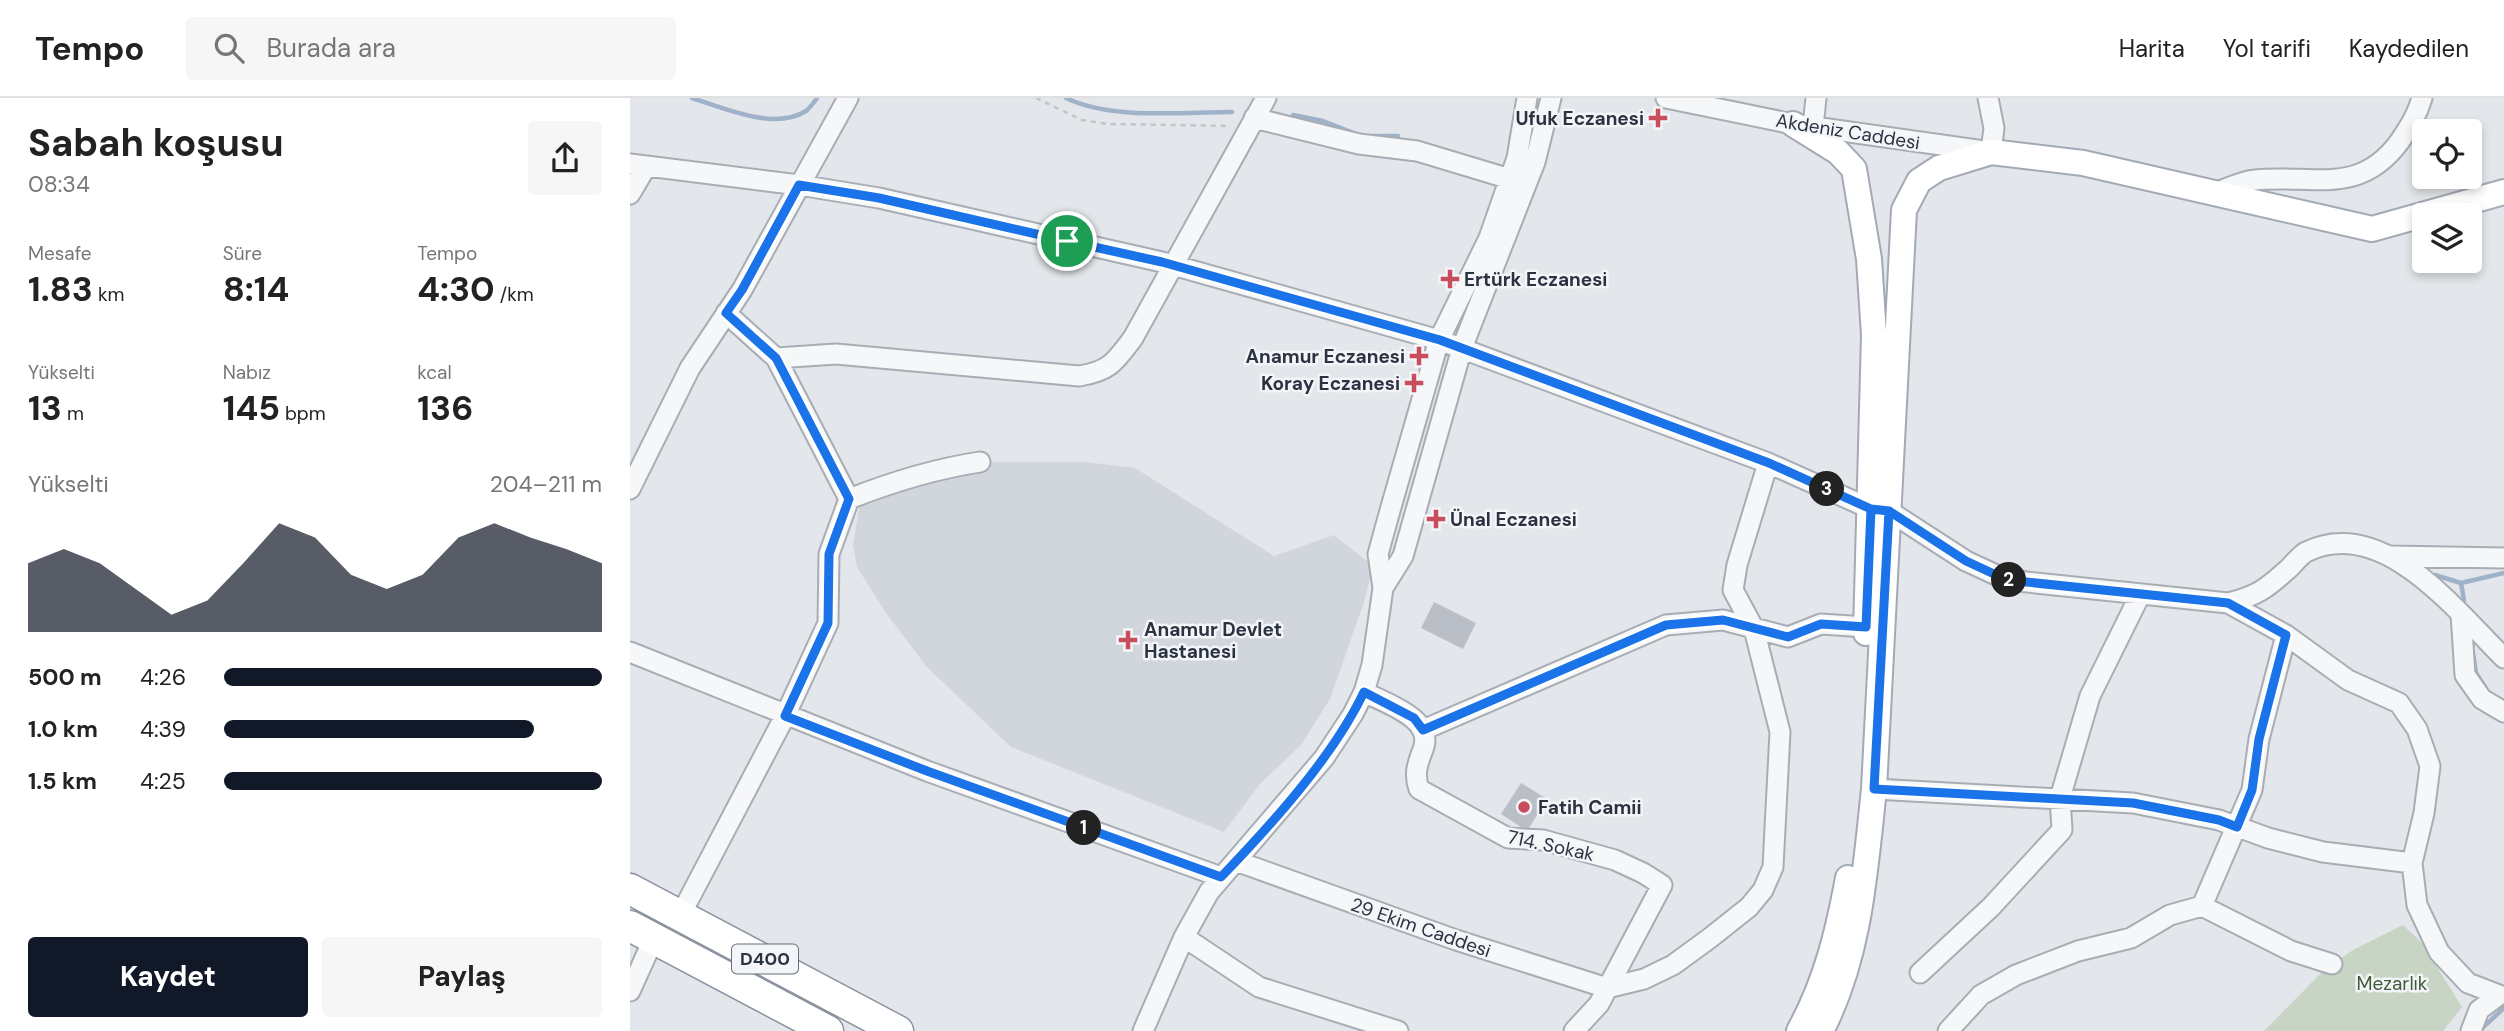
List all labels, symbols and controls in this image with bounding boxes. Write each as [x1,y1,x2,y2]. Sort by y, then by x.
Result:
search box [186,17,676,80]
text: Tempo [35,27,144,70]
icon: search [210,29,248,67]
text: Burada ara [266,31,396,65]
text: Harita [2119,33,2185,64]
text: Yol tarifi [2223,33,2311,64]
text: Kaydedilen [2349,33,2469,64]
place label: Ufuk Eczanesi [1515,106,1644,131]
street label: Akdeniz Caddesi [1774,108,1922,155]
marker: Ufuk Eczanesi [1650,110,1666,126]
text: Sabah koşusu [28,118,284,168]
map controls [2412,119,2482,273]
button: locate [2412,119,2482,189]
button: share [528,121,602,195]
text: 08:34 [28,169,90,199]
button: layers [2412,203,2482,273]
pin [1037,211,1097,271]
icon: arrive [1048,222,1086,260]
text: Mesafe [28,241,92,266]
text: Süre [223,241,262,266]
text: Tempo [417,241,477,266]
text: 1.83 [28,266,93,312]
text: 8:14 [223,266,289,312]
text: 4:30 [417,266,495,312]
place label: Ertürk Eczanesi [1464,267,1607,292]
marker: Ertürk Eczanesi [1442,271,1458,287]
text: km [93,282,124,307]
text: /km [495,282,534,307]
place label: Anamur Eczanesi [1245,344,1405,369]
marker: Anamur Eczanesi [1411,348,1427,364]
text: Yükselti [28,360,95,385]
text: Nabız [223,360,271,385]
text: kcal [417,360,452,385]
place label: Koray Eczanesi [1261,371,1400,396]
marker: Koray Eczanesi [1406,375,1422,391]
text: 13 [28,385,62,431]
text: 145 [223,385,280,431]
text: 136 [417,385,473,431]
text: m [62,401,84,426]
text: bpm [280,401,326,426]
text: Yükselti [28,469,109,499]
text: 204–211 m [490,469,602,499]
pin: 3 [1810,472,1844,506]
text: 3 [1821,476,1832,501]
place label: Ünal Eczanesi [1450,507,1577,532]
marker: Ünal Eczanesi [1428,511,1444,527]
pin: 2 [1992,562,2026,598]
text: 2 [2003,567,2014,592]
place label: Anamur Devlet Hastanesi [1144,617,1282,664]
marker: Anamur Devlet Hastanesi [1118,630,1138,650]
text: 500 m [28,662,102,692]
text: 4:26 [140,662,186,692]
text: 1.0 km [28,714,98,744]
text: 4:39 [140,714,186,744]
text: 1.5 km [28,766,97,796]
text: 4:25 [140,766,186,796]
place label: Fatih Camii [1538,795,1641,820]
marker: Fatih Camii [1516,799,1532,815]
pin: 1 [1066,810,1102,846]
text: 1 [1080,815,1087,840]
street label: 714. Sokak [1505,824,1597,867]
street label: 29 Ekim Caddesi [1347,892,1494,963]
button: Kaydet [28,937,308,1017]
button: Paylaş [322,937,602,1017]
road number: D400 [732,944,798,974]
park label: Mezarlık [2357,971,2428,996]

